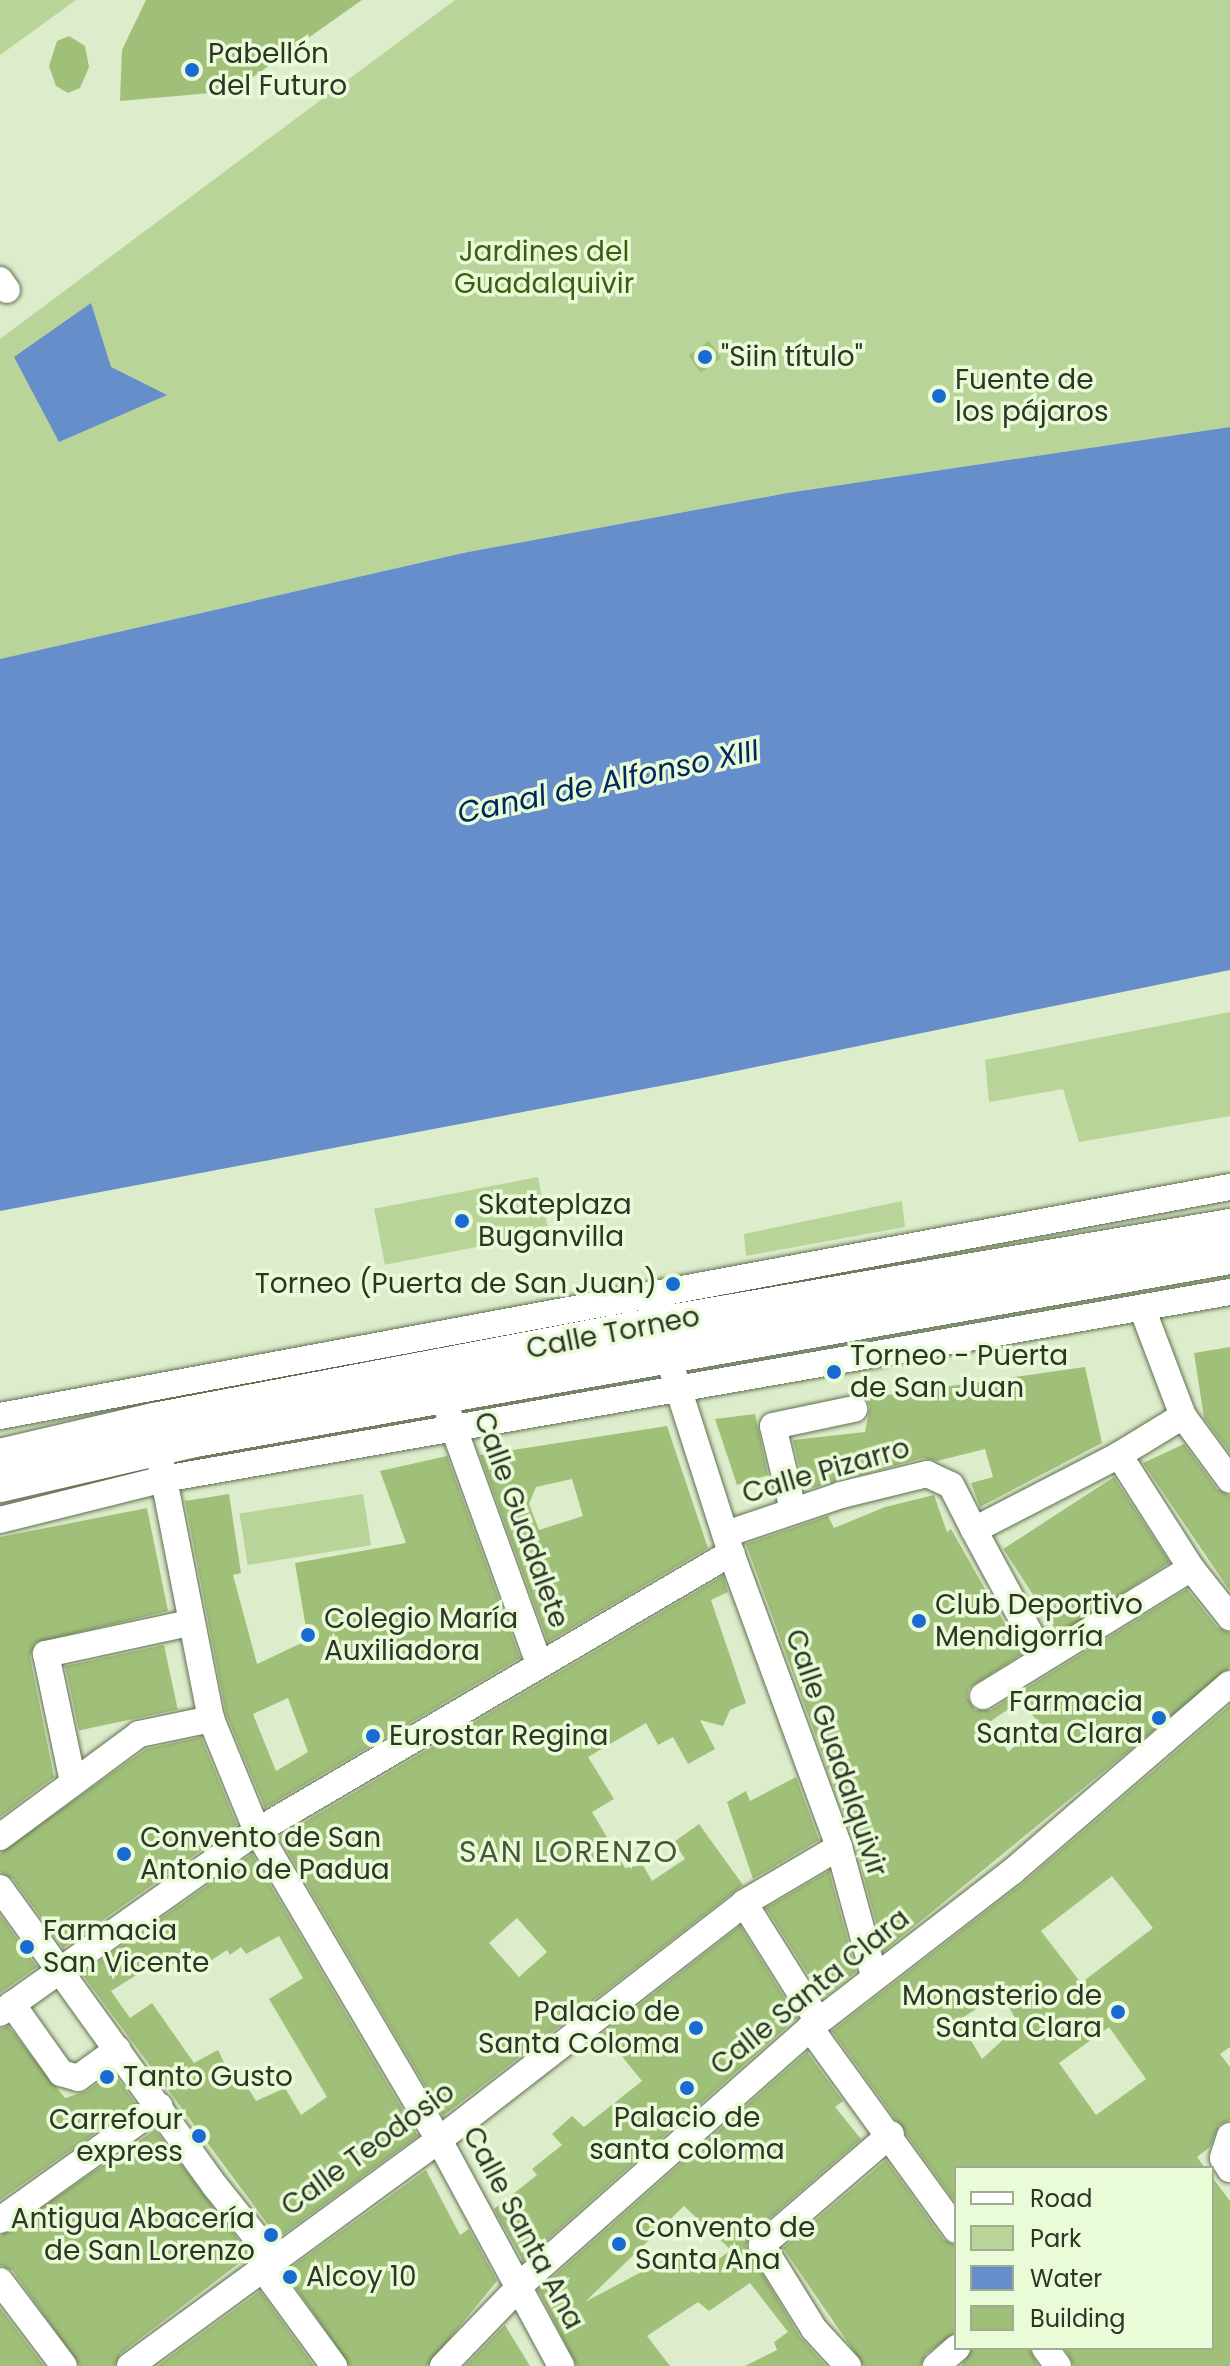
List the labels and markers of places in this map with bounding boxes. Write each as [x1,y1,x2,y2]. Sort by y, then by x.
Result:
place label: Pabellón del Futuro [208,37,347,103]
marker: Pabellón del Futuro [183,61,201,79]
place label: "Siin título" [721,340,863,374]
marker: "Siin título" [696,348,714,366]
place label: Fuente de los pájaros [955,363,1109,429]
marker: Fuente de los pájaros [930,387,948,405]
place label: Skateplaza Buganvilla [478,1188,632,1254]
marker: Skateplaza Buganvilla [453,1212,471,1230]
place label: Torneo (Puerta de San Juan) [255,1267,657,1301]
marker: Torneo (Puerta de San Juan) [664,1275,682,1293]
place label: Torneo - Puerta de San Juan [850,1339,1068,1405]
marker: Torneo - Puerta de San Juan [825,1363,843,1381]
place label: Club Deportivo Mendigorría [935,1588,1143,1654]
place label: Colegio María Auxiliadora [324,1602,518,1668]
marker: Club Deportivo Mendigorría [910,1612,928,1630]
marker: Colegio María Auxiliadora [299,1626,317,1644]
place label: Farmacia Santa Clara [976,1685,1143,1751]
marker: Farmacia Santa Clara [1150,1709,1168,1727]
place label: Eurostar Regina [389,1719,608,1753]
marker: Eurostar Regina [364,1727,382,1745]
place label: Convento de San Antonio de Padua [140,1821,390,1887]
marker: Convento de San Antonio de Padua [115,1845,133,1863]
place label: Farmacia San Vicente [43,1914,209,1980]
marker: Farmacia San Vicente [18,1938,36,1956]
place label: Monasterio de Santa Clara [902,1979,1102,2045]
place label: Palacio de Santa Coloma [478,1995,680,2061]
marker: Monasterio de Santa Clara [1109,2003,1127,2021]
marker: Palacio de Santa Coloma [687,2019,705,2037]
place label: Tanto Gusto [123,2060,293,2094]
marker: Tanto Gusto [98,2068,116,2086]
marker: Palacio de santa coloma [678,2079,696,2097]
place label: Palacio de santa coloma [589,2101,785,2167]
place label: Carrefour express [49,2103,183,2169]
marker: Carrefour express [190,2127,208,2145]
place label: Antigua Abacería de San Lorenzo [11,2202,255,2268]
place label: Convento de Santa Ana [635,2211,815,2277]
marker: Antigua Abacería de San Lorenzo [262,2226,280,2244]
marker: Convento de Santa Ana [610,2235,628,2253]
place label: Alcoy 10 [306,2260,416,2294]
marker: Alcoy 10 [281,2268,299,2286]

